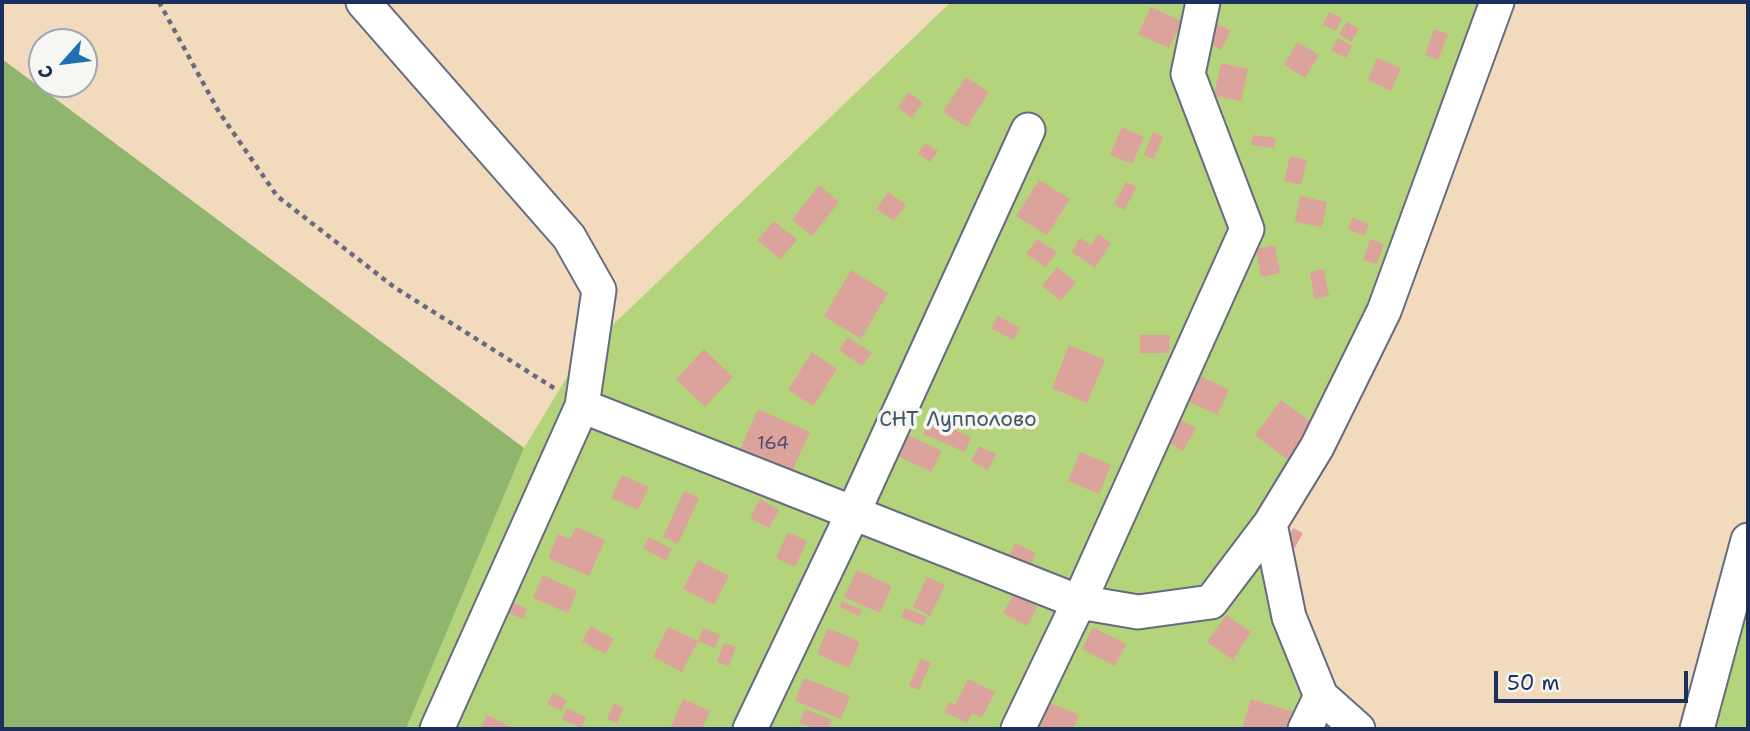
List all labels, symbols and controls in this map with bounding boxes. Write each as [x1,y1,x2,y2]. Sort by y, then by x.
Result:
north arrow [28,28,98,98]
text: С [32,61,60,83]
park label: СНТ Лупполово [879,408,1037,434]
house number: 164 [757,433,789,455]
scale bar [1498,658,1692,702]
text: 50 m [1507,669,1560,697]

